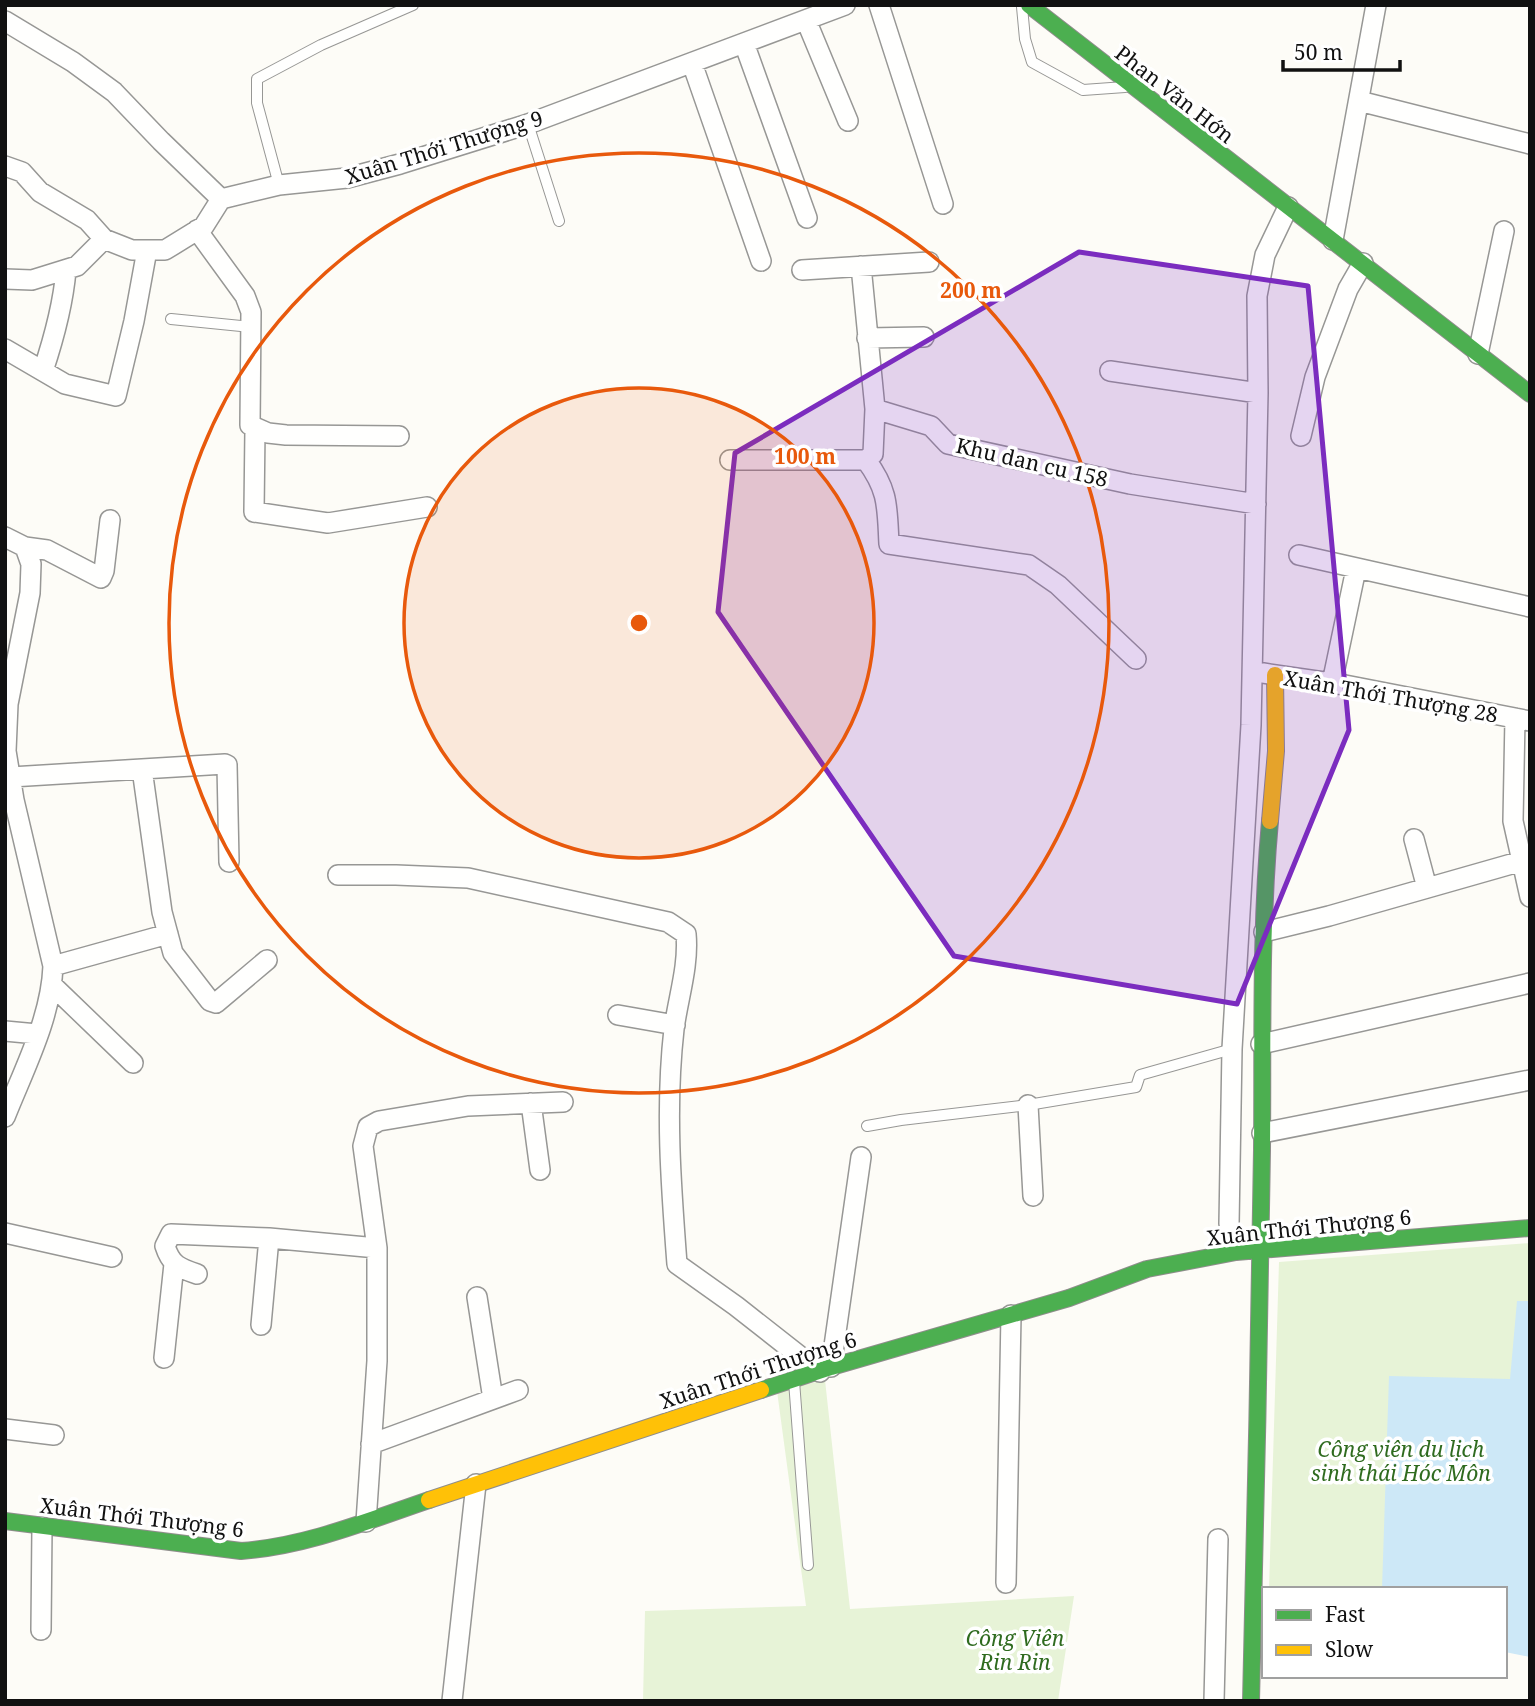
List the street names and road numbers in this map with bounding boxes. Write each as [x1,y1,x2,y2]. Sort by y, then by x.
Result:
street label: Phan Văn Hớn [1110,39,1240,149]
street label: Xuân Thới Thượng 9 [342,104,546,190]
street label: Khu dan cu 158 [953,431,1111,493]
street label: Xuân Thới Thượng 28 [1282,663,1500,729]
street label: Xuân Thới Thượng 6 [1205,1202,1413,1252]
street label: Xuân Thới Thượng 6 [656,1325,860,1415]
street label: Xuân Thới Thượng 6 [38,1491,246,1543]

